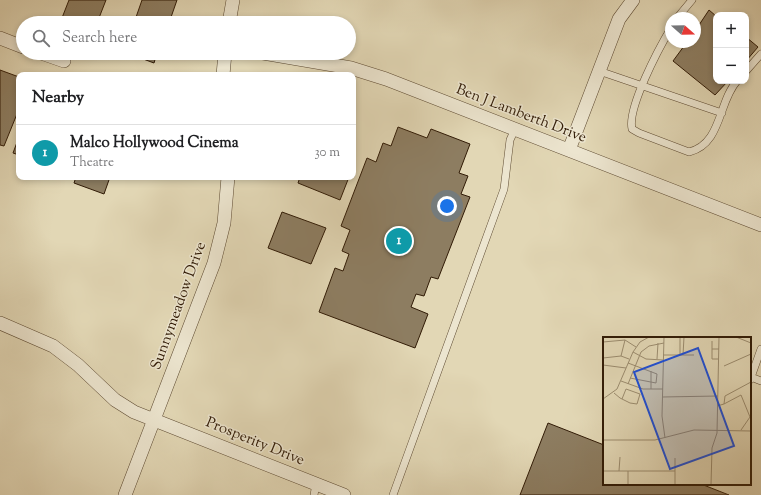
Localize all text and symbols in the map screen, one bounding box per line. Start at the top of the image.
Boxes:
north arrow [665,12,701,48]
map controls [713,12,749,84]
button: + [713,12,749,48]
search box [16,16,356,60]
icon: search [30,27,52,49]
text: Search here [62,28,137,49]
button: − [713,48,749,84]
street label: Ben J Lamberth Drive [453,79,589,149]
text: Nearby [32,86,84,110]
text: Malco Hollywood Cinema [70,133,239,154]
text: 1 [43,144,47,162]
text: 30 m [314,144,340,162]
text: Theatre [70,154,114,172]
your location [437,196,457,216]
pin: 1 [386,226,412,256]
street label: Sunnymeadow Drive [146,239,212,373]
inset map [603,337,751,485]
street label: Prosperity Drive [202,413,308,471]

